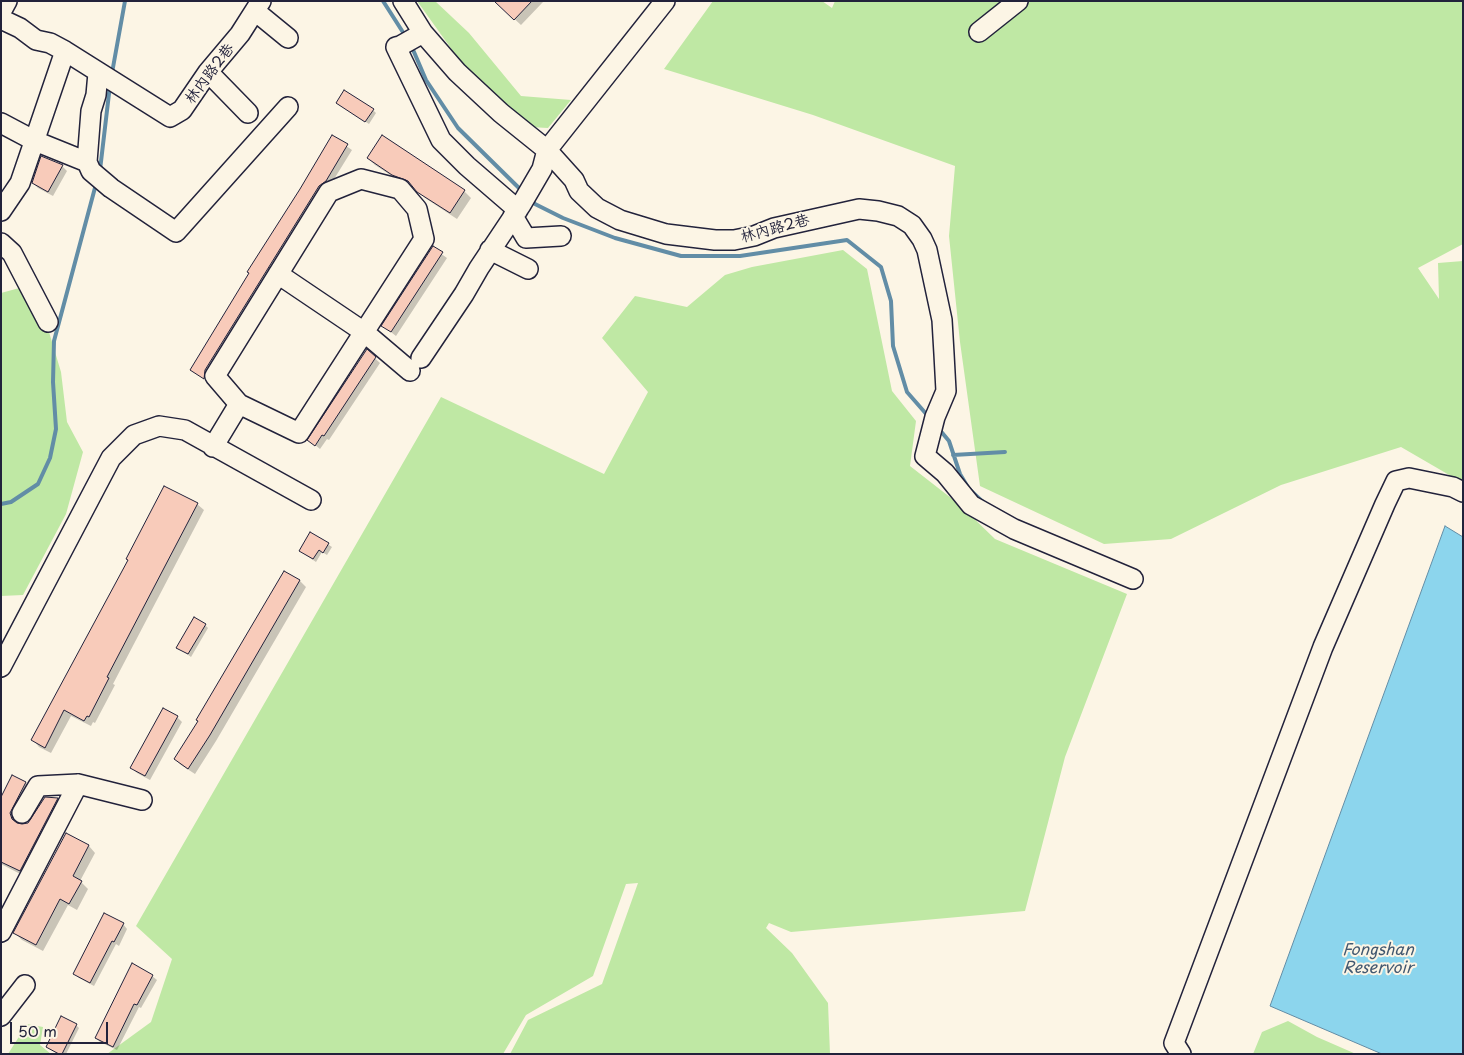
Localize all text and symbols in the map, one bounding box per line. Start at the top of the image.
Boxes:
street label: 林內路2巷 [182,40,238,108]
street label: 林內路2巷 [739,211,811,247]
water label: Fongshan Reservoir [1342,941,1414,979]
scale bar [12,1012,110,1044]
text: 50 m [18,1019,57,1042]

